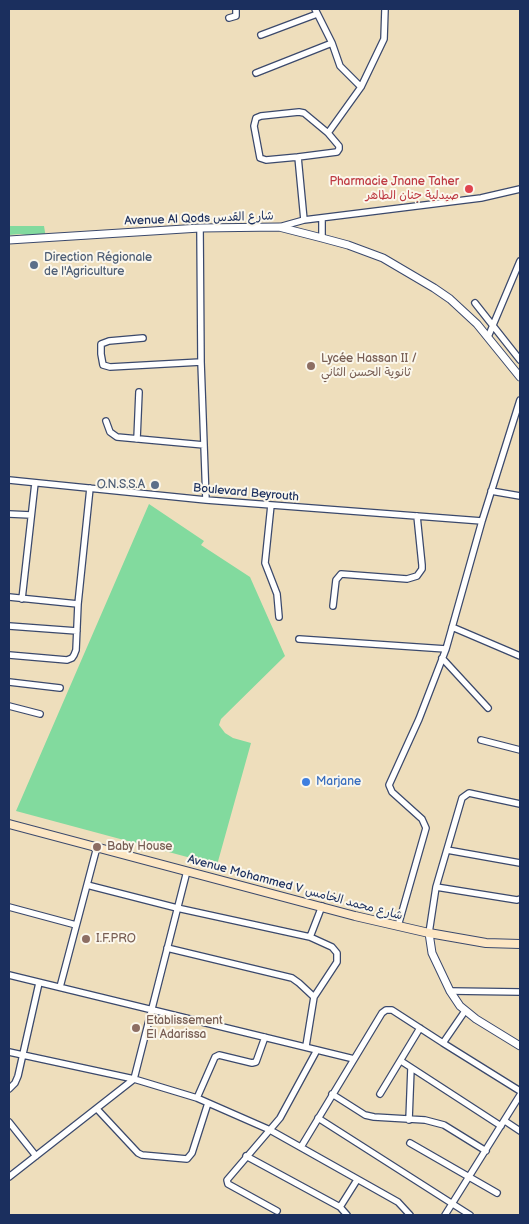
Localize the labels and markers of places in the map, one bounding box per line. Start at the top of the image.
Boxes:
place label: Pharmacie Jnane Taher صيدلية جنان الطاهر [329,175,459,203]
marker: Pharmacie Jnane Taher صيدلية جنان الطاهر [463,183,475,195]
place label: Direction Régionale de l'Agriculture [44,251,152,279]
marker: Direction Régionale de l'Agriculture [28,259,40,271]
place label: Lycée Hassan II / ثانوية الحسن الثاني [321,352,417,380]
marker: Lycée Hassan II / ثانوية الحسن الثاني [305,360,317,372]
place label: O.N.S.S.A [97,478,145,492]
marker: O.N.S.S.A [149,479,161,491]
place label: Marjane [316,775,361,789]
marker: Marjane [300,776,312,788]
place label: Baby House [107,840,172,854]
marker: Baby House [91,841,103,853]
place label: I.F.PRO [96,932,136,946]
marker: I.F.PRO [80,933,92,945]
place label: Etablissement El Adarissa [146,1014,223,1042]
marker: Etablissement El Adarissa [130,1022,142,1034]

